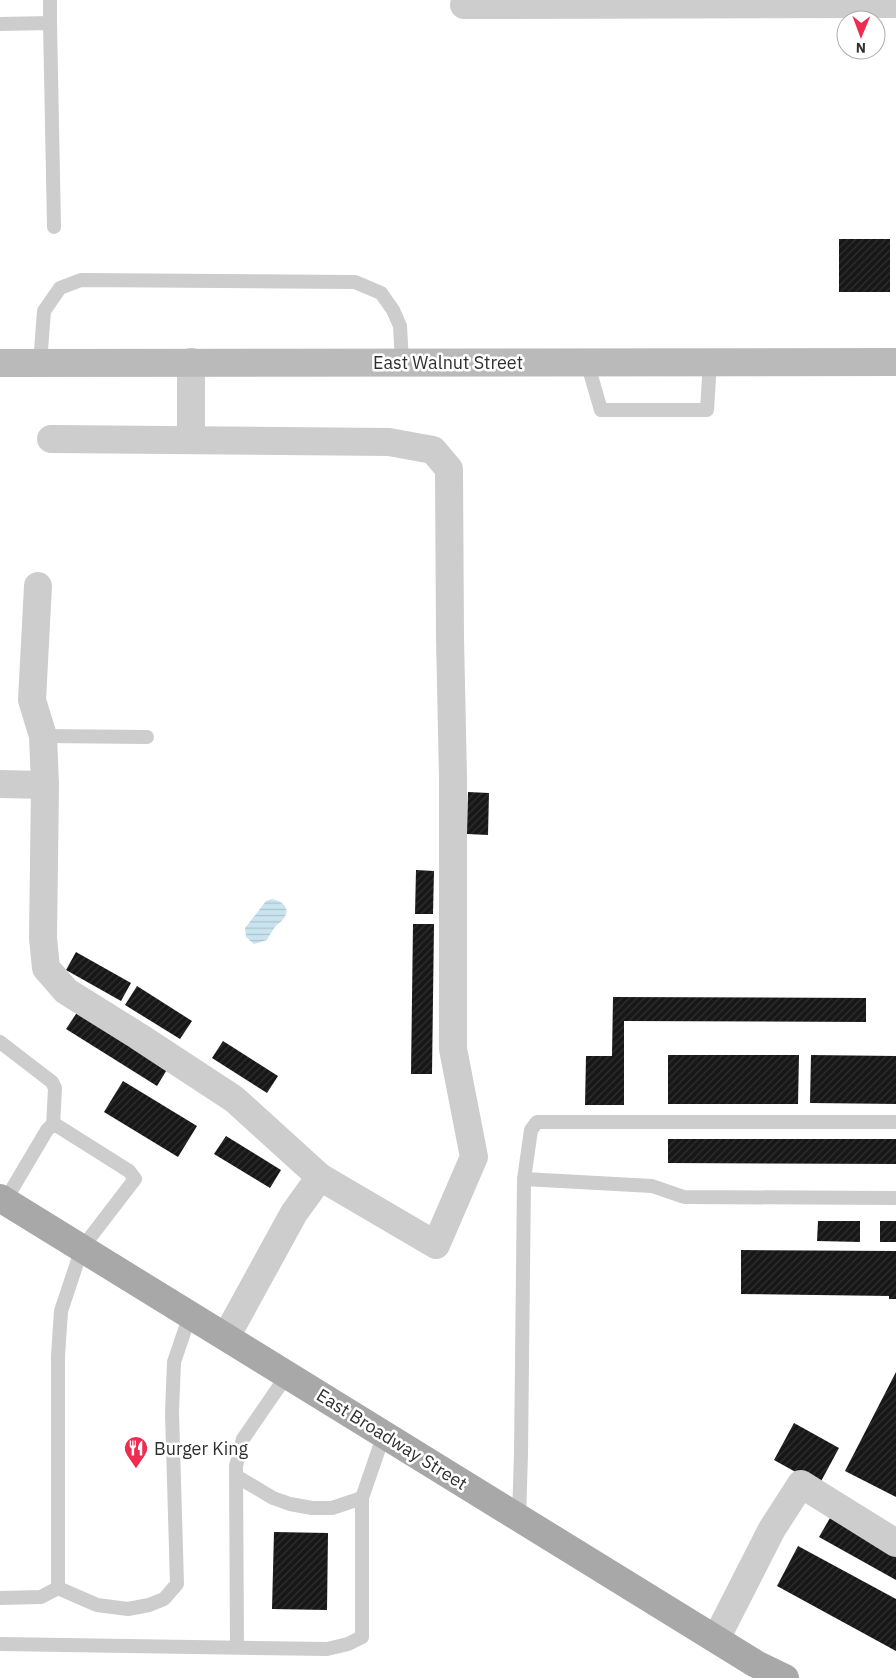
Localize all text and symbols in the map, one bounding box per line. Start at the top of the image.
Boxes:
north arrow [836,10,886,60]
text: N [856,39,866,57]
street label: East Walnut Street [373,351,523,374]
street label: East Broadway Street [312,1383,472,1495]
restaurant icon: Burger King [123,1435,149,1469]
place label: Burger King [154,1437,248,1460]

